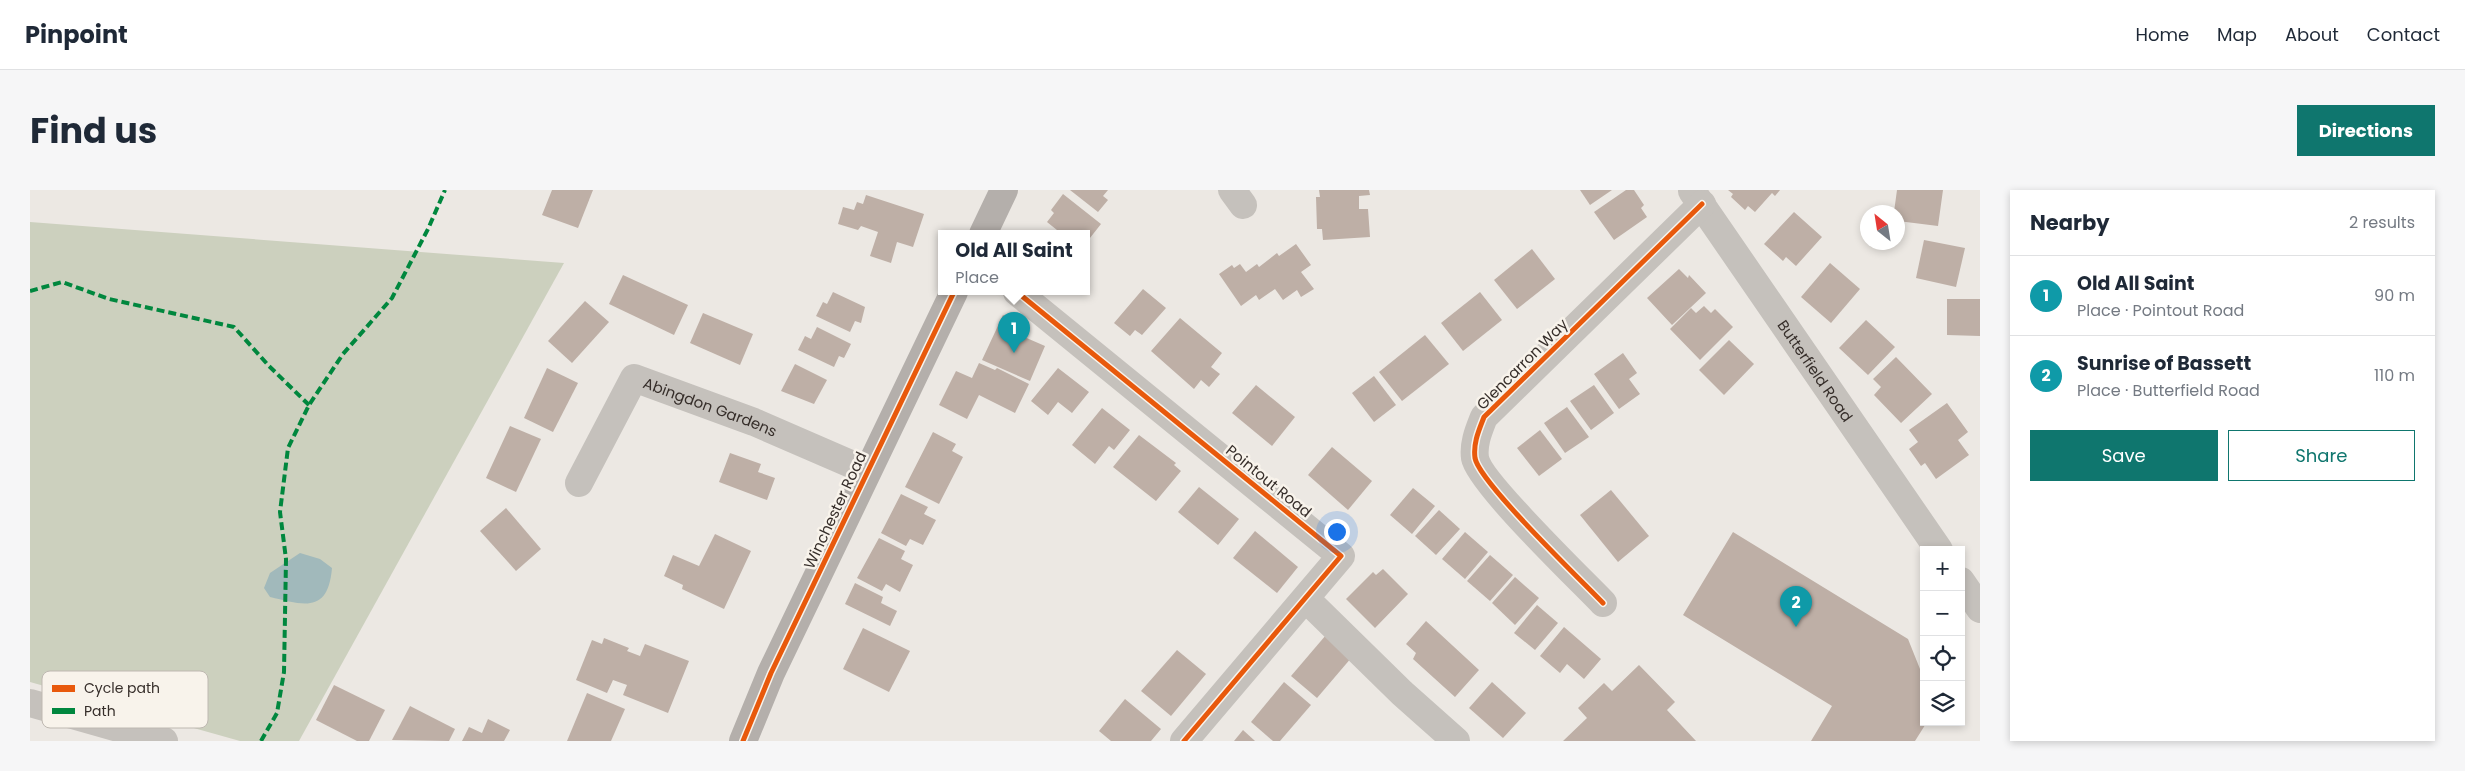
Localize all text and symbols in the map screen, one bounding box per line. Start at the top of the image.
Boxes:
text: Pinpoint [25,18,128,51]
text: Home [2135,22,2189,47]
text: Map [2217,22,2257,47]
text: About [2285,22,2339,47]
text: Contact [2367,22,2440,47]
button: Directions [2297,105,2435,156]
text: Find us [30,106,157,155]
north arrow [1860,205,1905,250]
text: Nearby [2030,208,2110,237]
text: 2 results [2349,211,2415,234]
popup [938,230,1090,295]
text: Old All Saint [955,237,1073,264]
text: Place [955,266,999,289]
text: Old All Saint [2077,270,2194,297]
text: 1 [2043,284,2049,307]
text: 90 m [2374,284,2415,307]
text: Place · Pointout Road [2077,299,2244,322]
pin: 1 [998,312,1030,353]
street label: Glencarron Way [1472,313,1573,414]
street label: Butterfield Road [1773,315,1858,426]
text: Sunrise of Bassett [2077,350,2251,377]
text: 2 [2041,364,2051,387]
text: 110 m [2374,364,2415,387]
street label: Abingdon Gardens [640,372,781,441]
text: Place · Butterfield Road [2077,379,2260,402]
button: Save [2030,430,2218,481]
button: Share [2228,430,2415,481]
street label: Pointout Road [1222,440,1316,522]
street label: Winchester Road [799,448,871,572]
your location [1324,519,1350,545]
map controls [1920,546,1965,726]
button: + [1920,546,1965,591]
pin: 2 [1780,586,1812,627]
button: − [1920,591,1965,636]
button: locate [1920,636,1965,681]
legend [42,671,208,728]
text: Cycle path [84,678,160,698]
button: layers [1920,681,1965,726]
text: Path [84,701,116,721]

